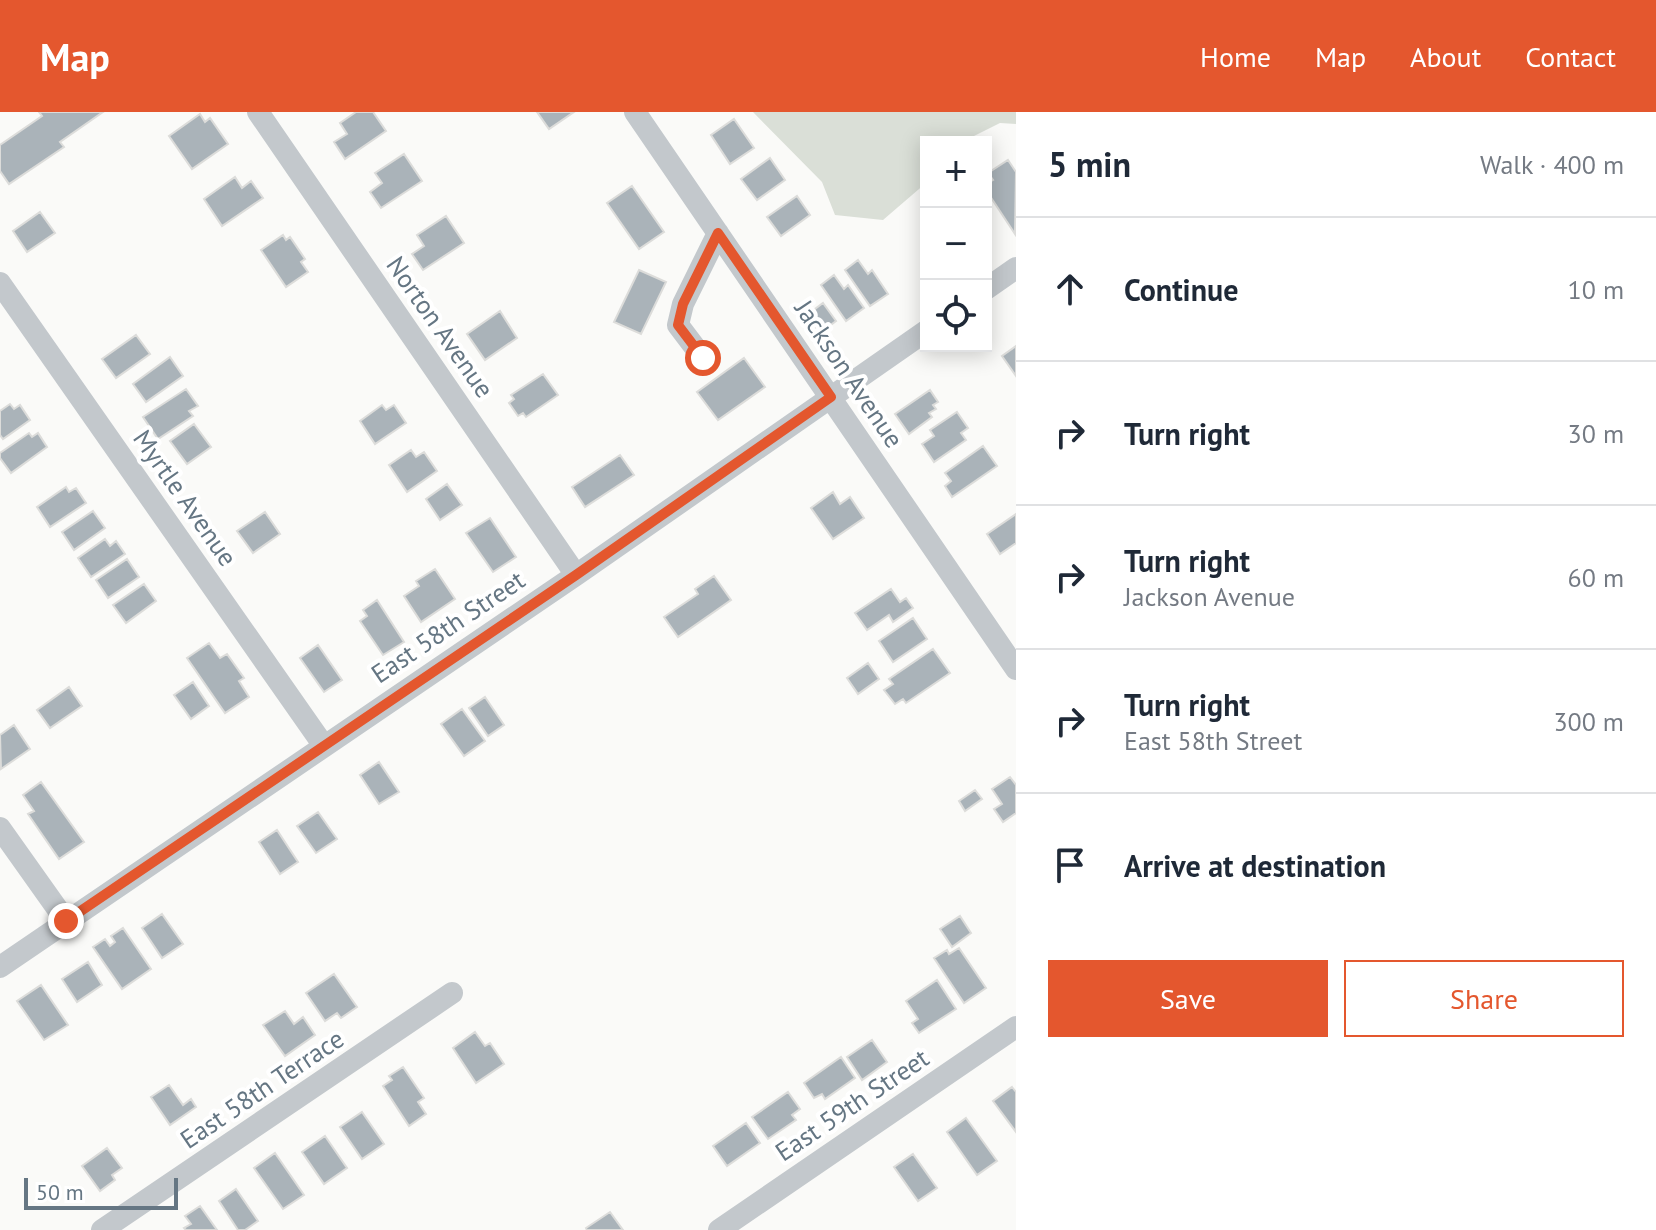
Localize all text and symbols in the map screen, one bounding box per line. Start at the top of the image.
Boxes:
text: Map [40,32,110,81]
text: Home [1200,38,1271,75]
text: Map [1315,38,1366,75]
text: About [1410,38,1481,75]
text: Contact [1525,38,1616,75]
map controls [920,136,992,352]
button: + [920,136,992,208]
text: 5 min [1048,142,1131,186]
text: Walk · 400 m [1480,148,1624,181]
button: − [920,208,992,280]
street label: Norton Avenue [380,250,501,404]
icon: ahead [1048,267,1092,311]
text: Continue [1124,270,1238,309]
text: 10 m [1568,273,1624,306]
button: locate [920,280,992,352]
street label: Jackson Avenue [787,293,911,454]
route start [685,340,721,376]
icon: right [1048,411,1092,455]
text: Turn right [1124,414,1250,453]
text: 30 m [1568,417,1624,450]
street label: Myrtle Avenue [126,423,245,572]
text: Turn right [1124,541,1250,580]
icon: right [1048,555,1092,599]
text: 60 m [1568,561,1624,594]
street label: East 58th Street [365,563,531,690]
text: Jackson Avenue [1124,580,1295,613]
text: Turn right [1124,685,1250,724]
icon: right [1048,699,1092,743]
text: 300 m [1553,705,1624,738]
text: East 58th Street [1124,724,1302,757]
icon: arrive [1048,843,1092,887]
text: Arrive at destination [1124,846,1386,885]
route end [48,903,84,939]
button: Save [1048,960,1328,1037]
button: Share [1344,960,1624,1037]
street label: East 58th Terrace [174,1022,350,1155]
street label: East 59th Street [769,1041,935,1168]
scale bar [24,1174,178,1210]
text: 50 m [36,1178,84,1206]

